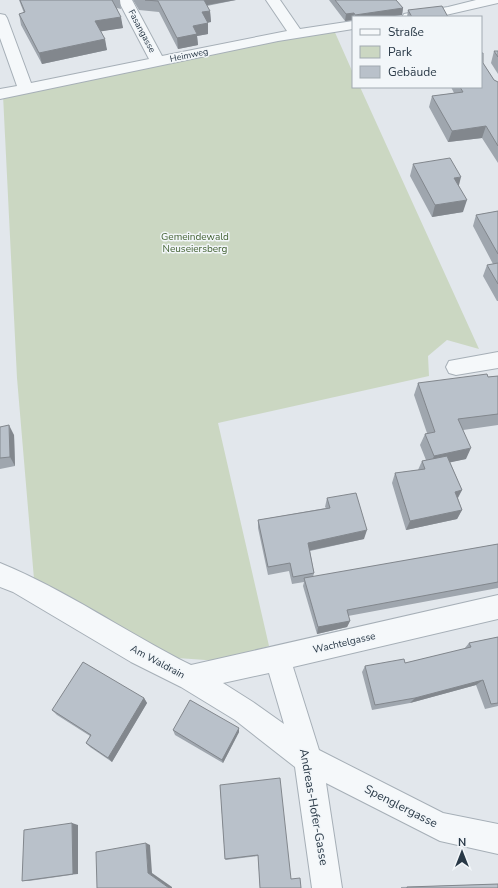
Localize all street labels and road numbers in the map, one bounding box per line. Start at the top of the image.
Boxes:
street label: Fasangasse [126,7,158,55]
street label: Heimweg [169,45,209,65]
street label: Wachtelgasse [312,629,377,657]
street label: Am Waldrain [128,642,187,682]
street label: Andreas-Hofer-Gasse [296,747,332,867]
street label: Spenglergasse [362,781,440,831]

